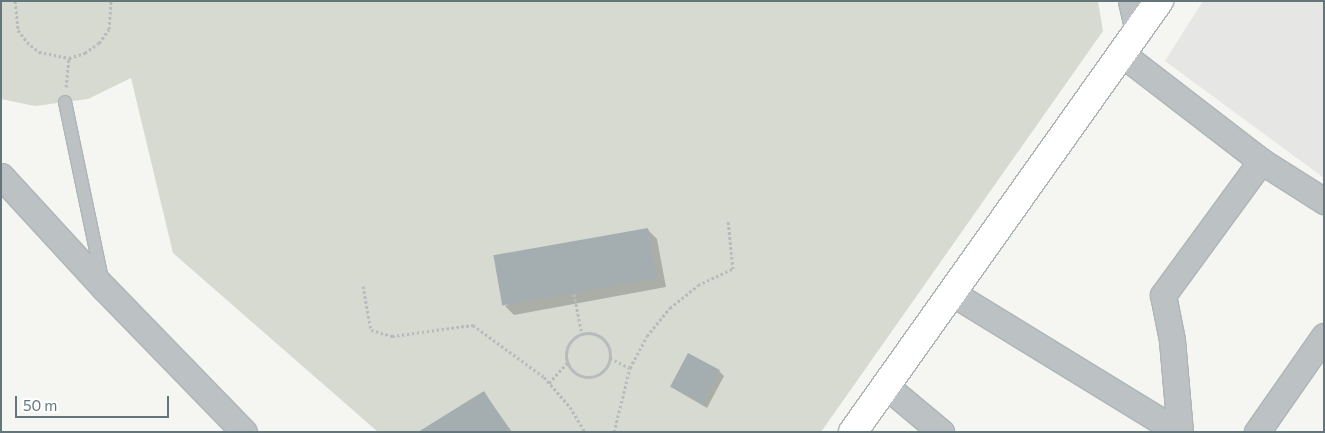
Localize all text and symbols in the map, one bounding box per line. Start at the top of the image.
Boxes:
scale bar [18,386,171,418]
text: 50 m [23,396,57,414]

